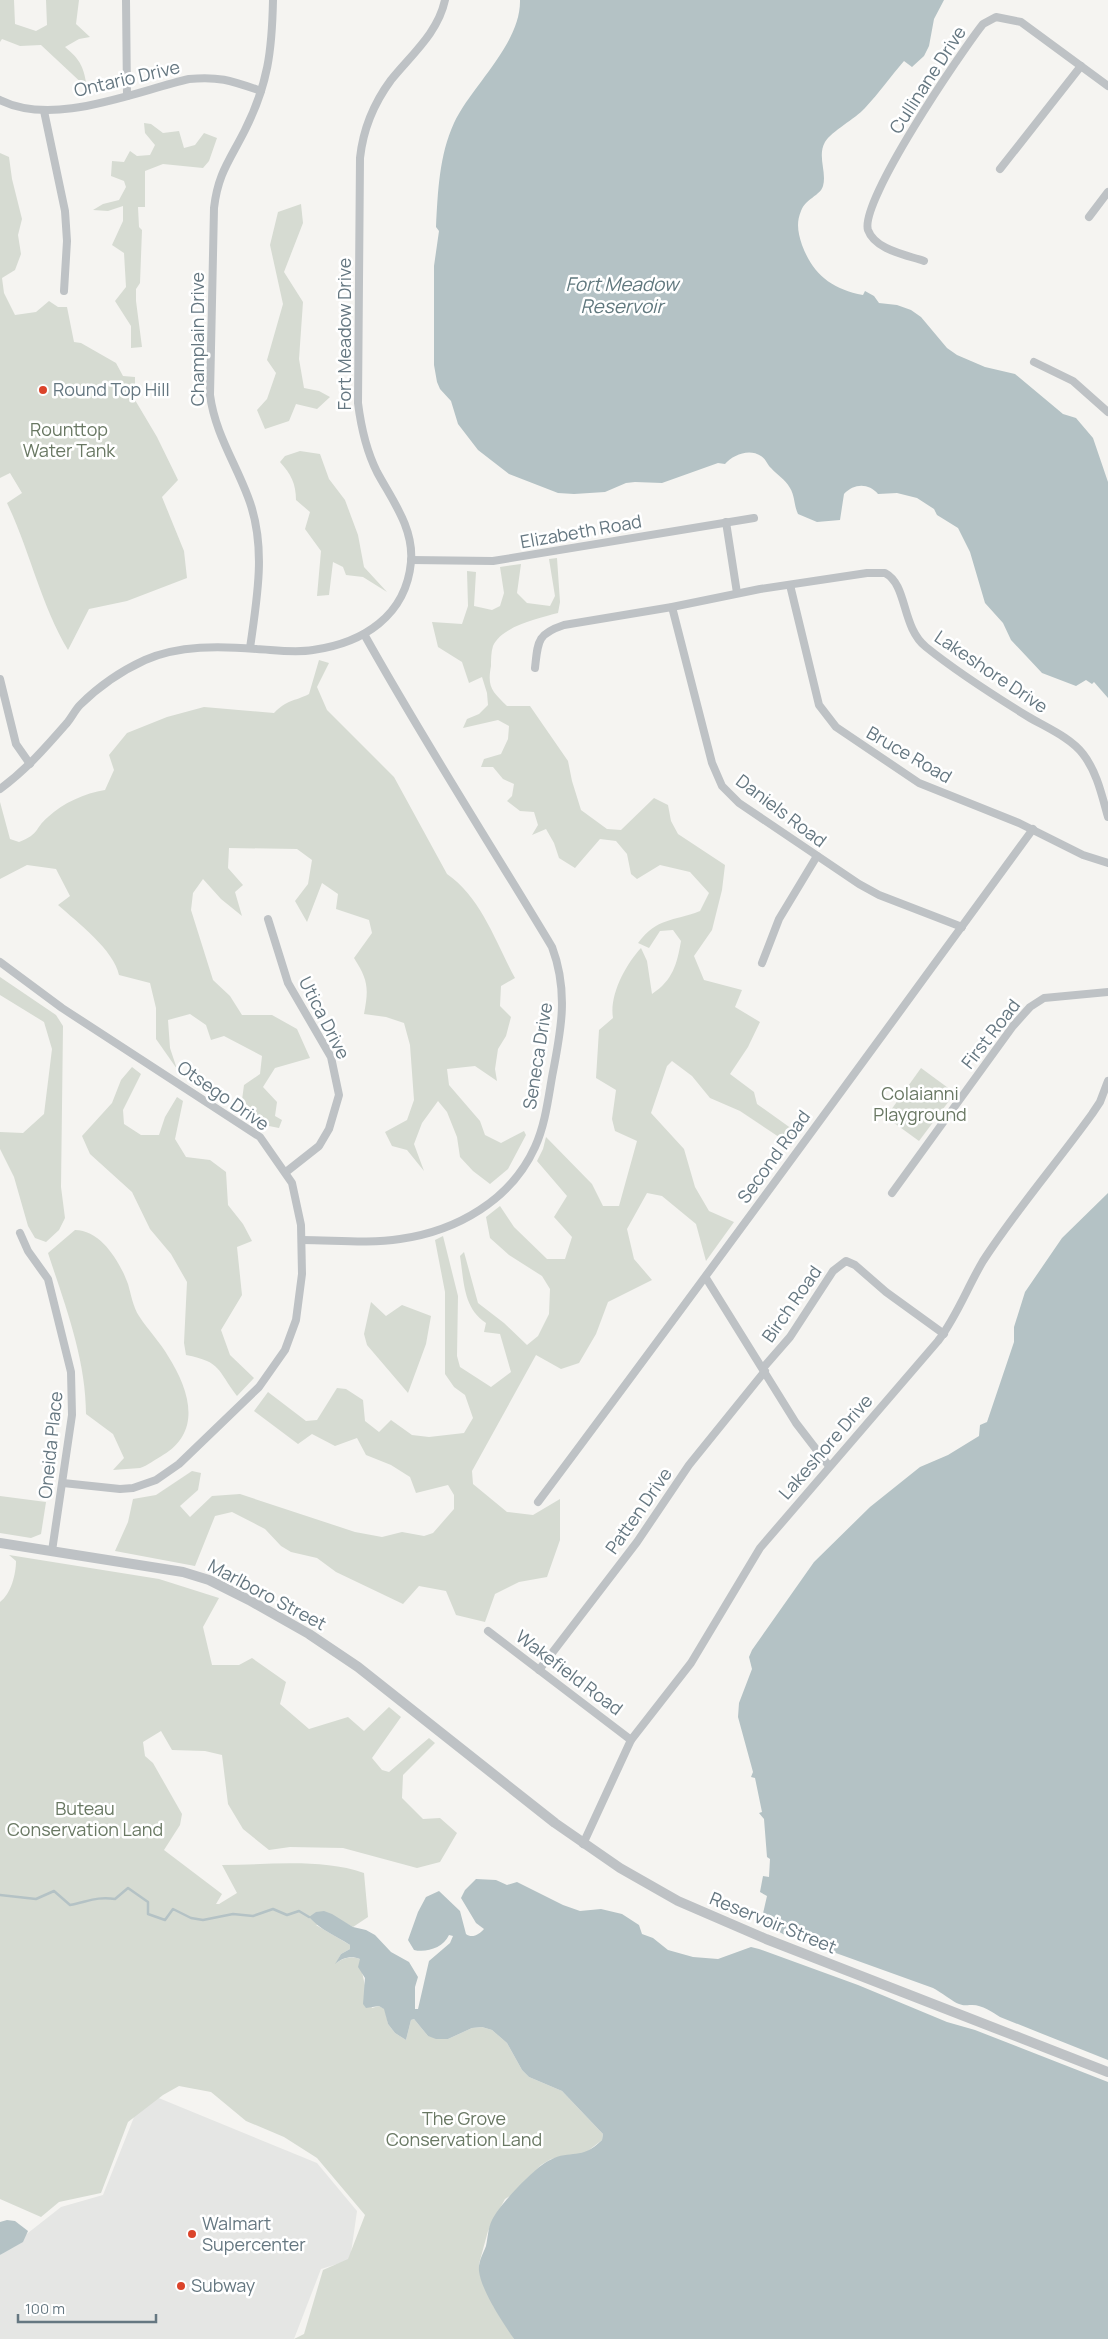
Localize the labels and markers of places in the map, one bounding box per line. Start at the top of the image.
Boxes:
place label: Round Top Hill [53,377,170,401]
marker: Round Top Hill [37,384,49,396]
place label: Walmart Supercenter [202,2211,306,2256]
marker: Walmart Supercenter [186,2228,198,2240]
place label: Subway [191,2273,256,2297]
marker: Subway [175,2280,187,2292]

